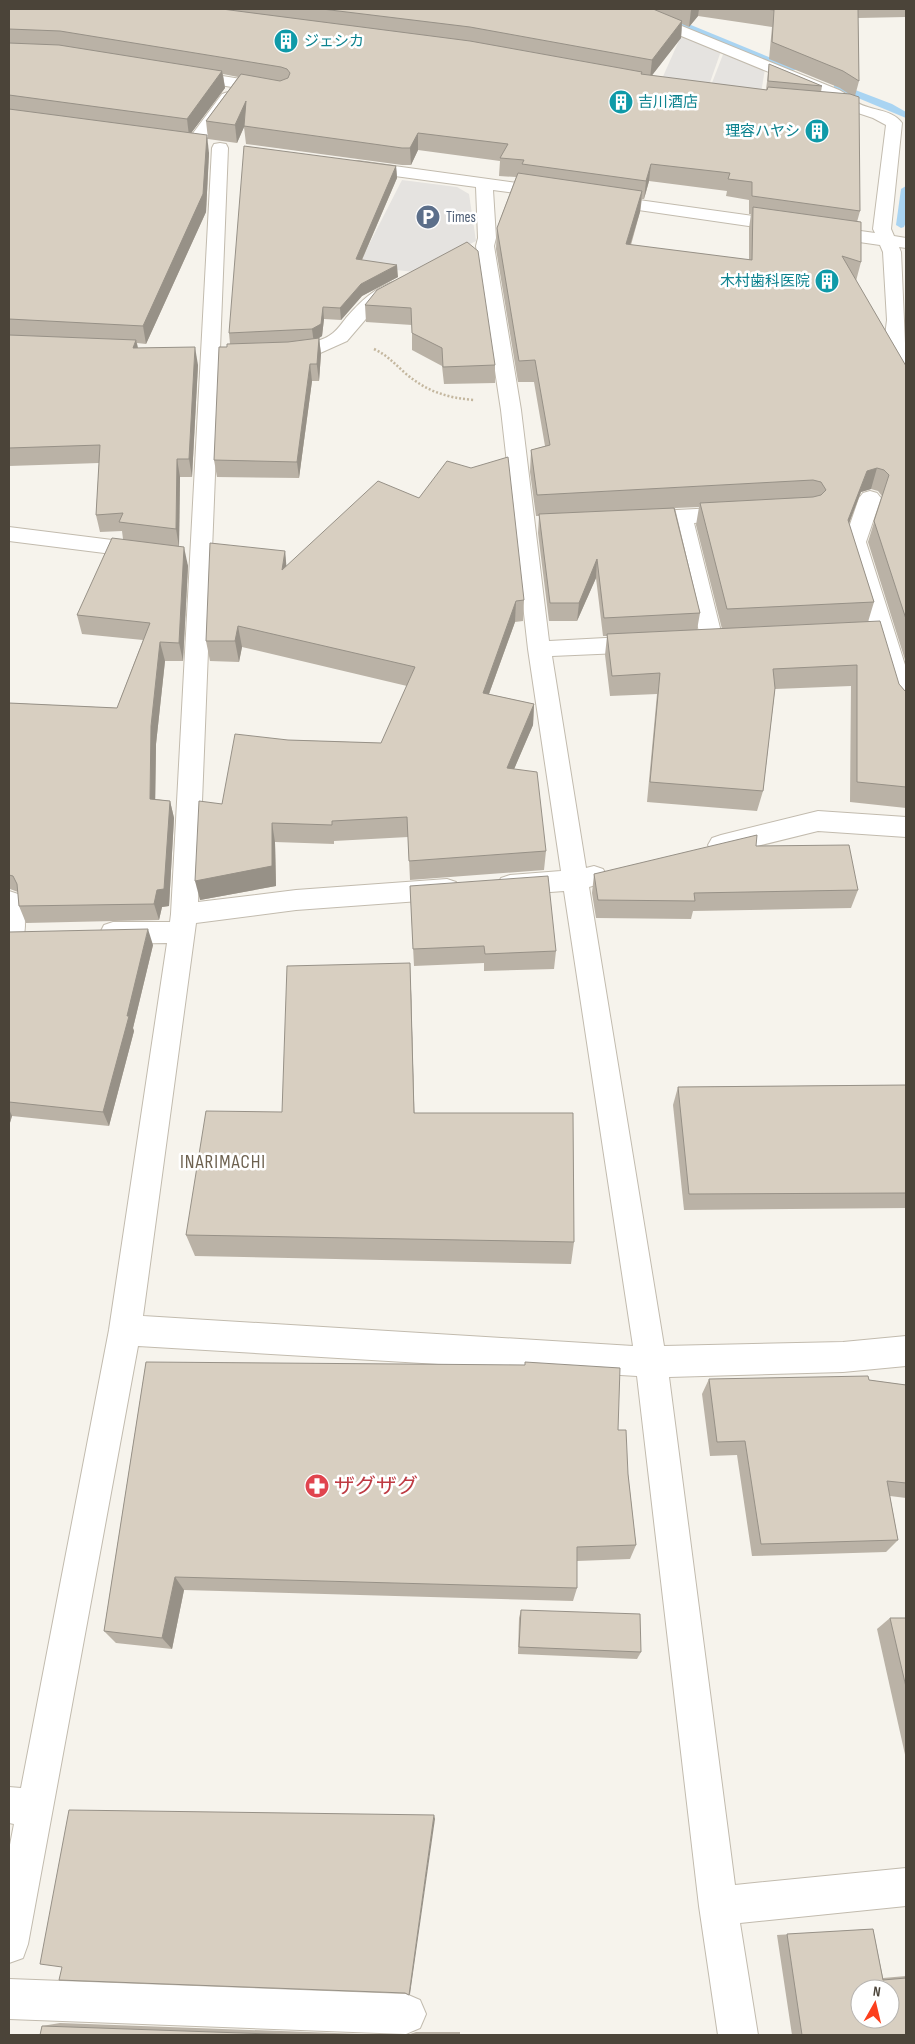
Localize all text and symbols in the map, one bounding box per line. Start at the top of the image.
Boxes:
building icon: ジェシカ [273,28,299,54]
place label: ジェシカ [304,32,364,51]
building icon: 吉川酒店 [608,89,634,115]
place label: 吉川酒店 [638,93,698,112]
building icon: 理容ハヤシ [804,118,830,144]
place label: 理容ハヤシ [725,122,800,141]
parking icon: Times [415,204,441,230]
place label: Times [446,208,476,227]
building icon: 木村歯科医院 [814,268,840,294]
place label: 木村歯科医院 [720,272,810,291]
district label: INARIMACHI [180,1151,266,1174]
pharmacy icon: ザグザグ [304,1473,330,1499]
place label: ザグザグ [334,1474,418,1499]
north arrow [850,1979,900,2029]
text: N [872,1983,882,2001]

